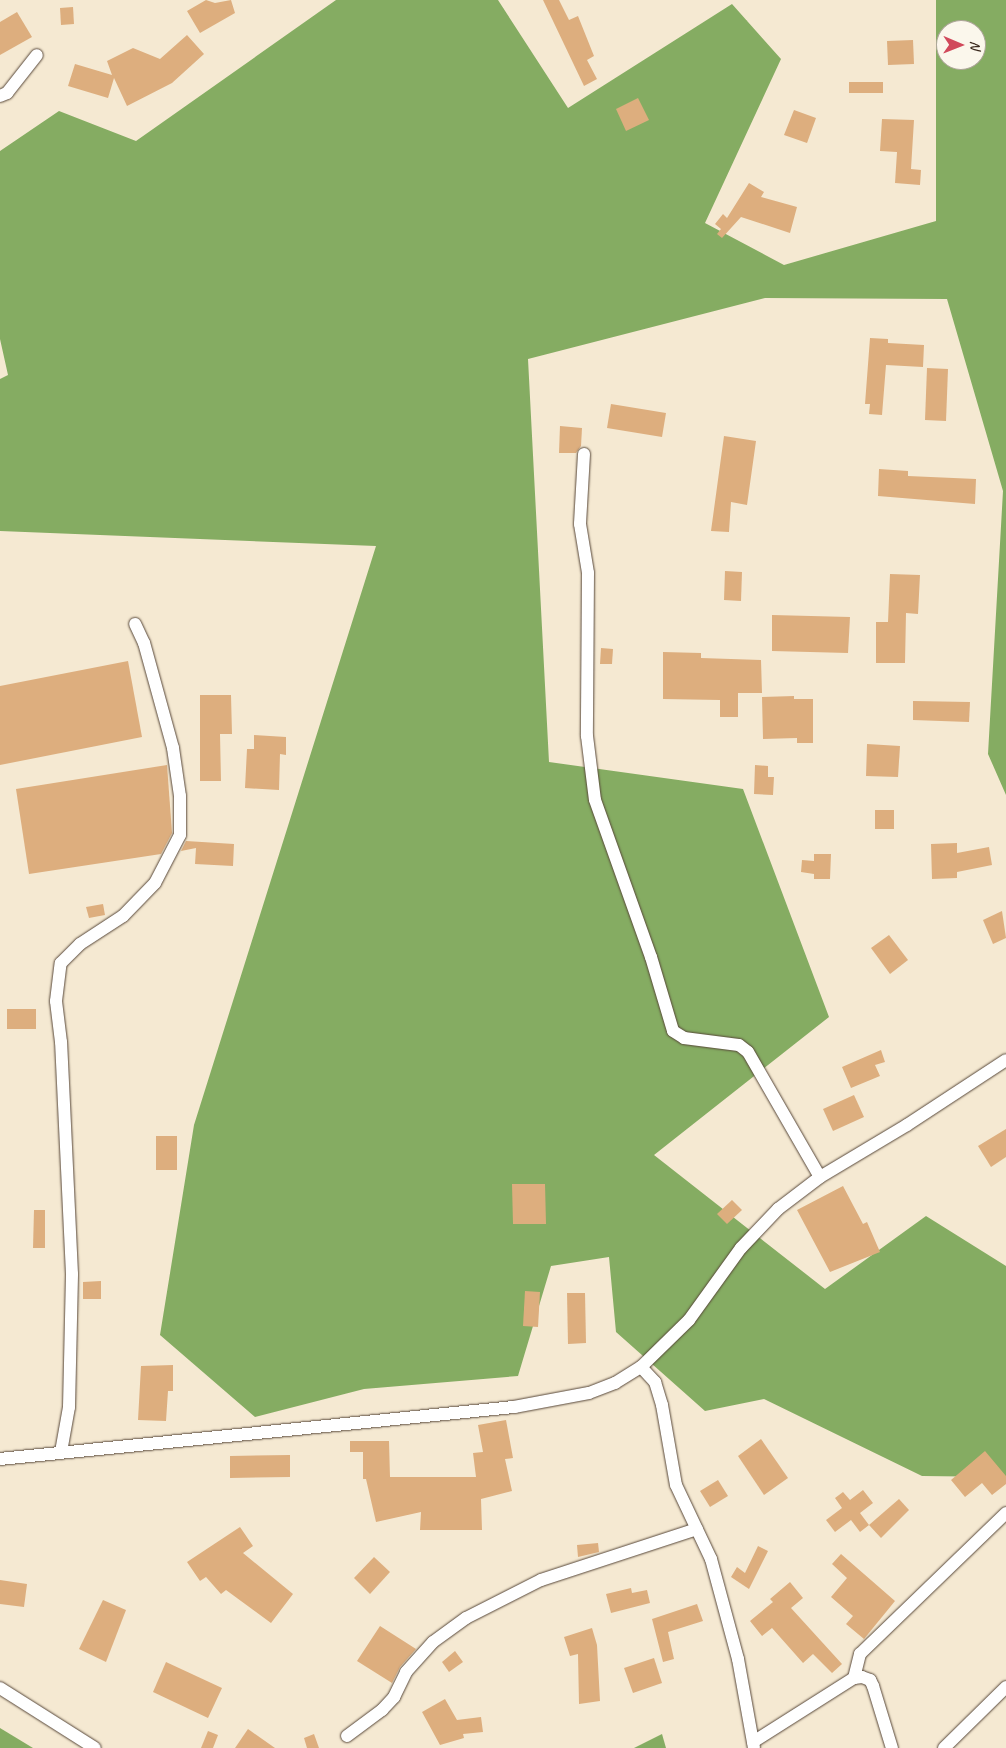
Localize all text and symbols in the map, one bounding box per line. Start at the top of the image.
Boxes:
north arrow [936,20,986,70]
text: N [967,41,984,50]

